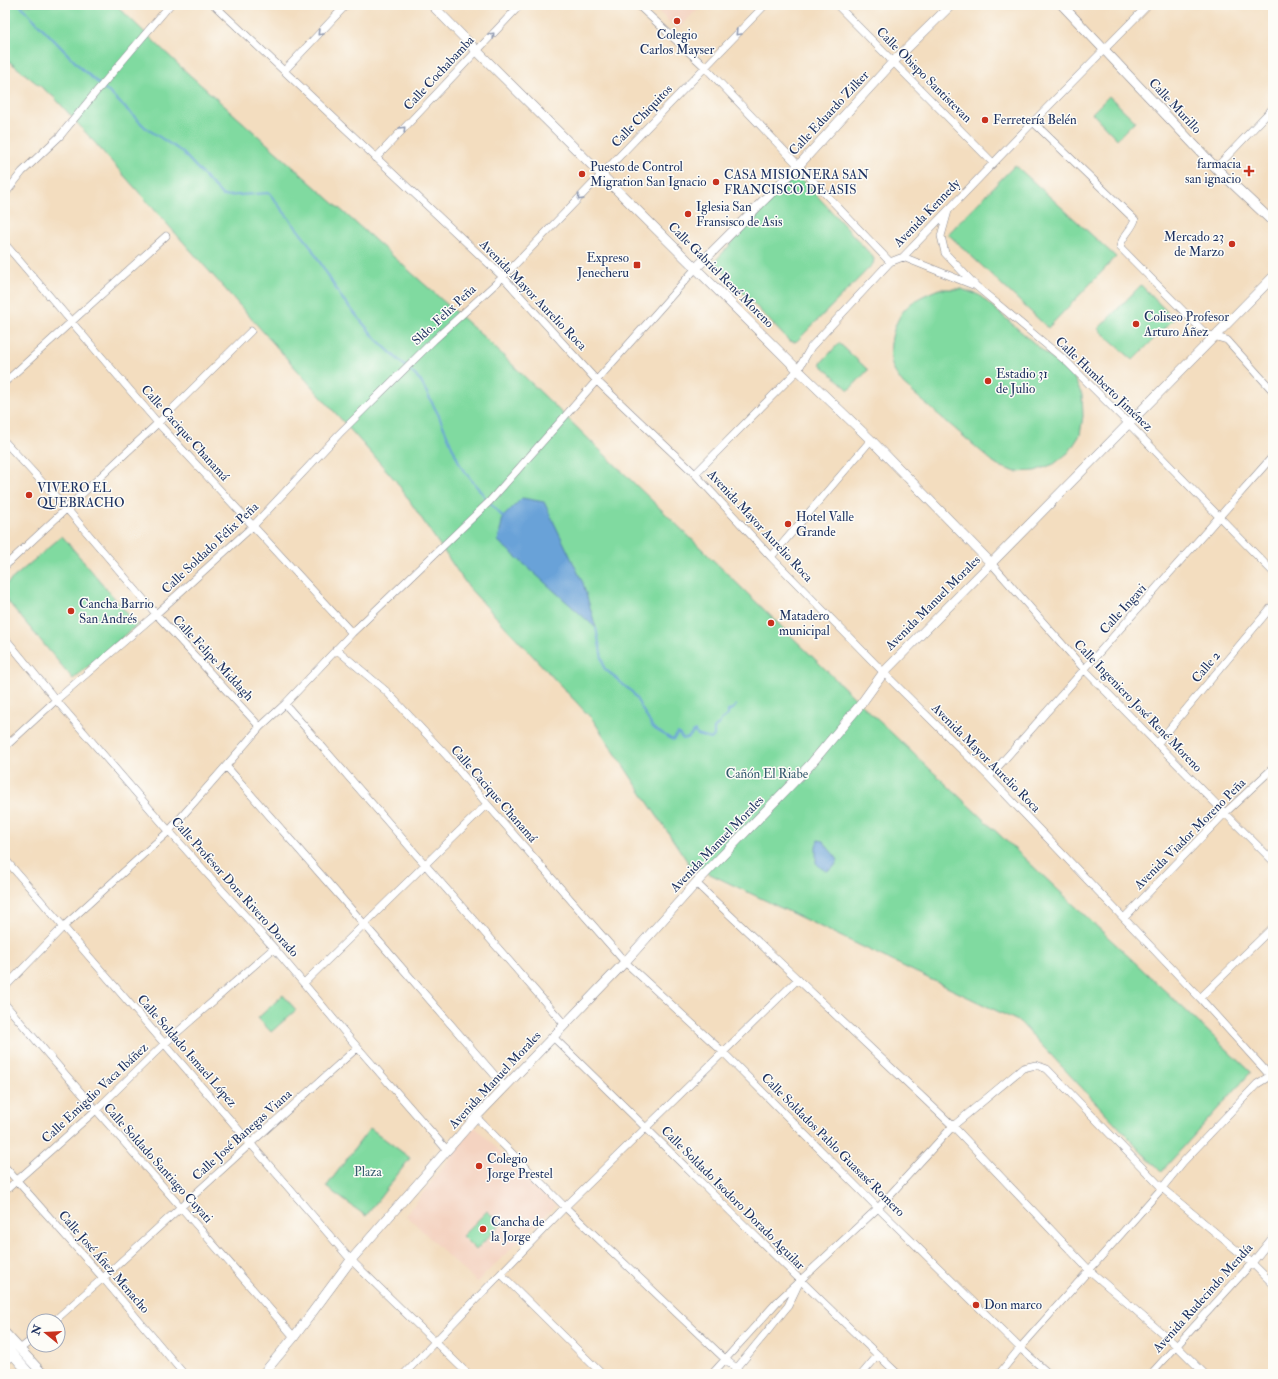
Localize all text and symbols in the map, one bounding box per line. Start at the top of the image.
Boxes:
marker: Colegio Carlos Mayser [672,16,682,26]
street label: Calle Obispo Santistevan [872,24,975,127]
place label: Colegio Carlos Mayser [640,27,714,59]
one-way arrow [317,28,324,36]
one-way arrow [735,28,742,36]
street label: Calle Cochabamba [400,32,478,114]
one-way arrow [487,32,494,39]
street label: Calle Eduardo Zilker [785,67,873,159]
street label: Calle Murillo [1145,75,1205,137]
street label: Calle Chiquitos [608,81,676,151]
place label: Ferretería Belén [993,112,1077,128]
marker: Ferretería Belén [980,115,990,125]
one-way arrow [398,126,406,134]
place label: farmacia san ignacio [1185,156,1242,187]
place label: Puesto de Control Migration San Ignacio [590,159,707,190]
marker: farmacia san ignacio [1244,166,1254,176]
place label: CASA MISIONERA SAN FRANCISCO DE ASIS [724,167,869,198]
marker: Puesto de Control Migration San Ignacio [577,169,587,179]
street label: Avenida Kennedy [890,175,964,252]
marker: CASA MISIONERA SAN FRANCISCO DE ASIS [711,177,721,187]
one-way arrow [577,193,585,201]
place label: Iglesia San Fransisco de Asis [696,199,783,230]
marker: Iglesia San Fransisco de Asis [683,209,693,219]
street label: Calle Gabriel René Moreno [665,219,777,331]
place label: Mercado 23 de Marzo [1164,229,1224,260]
street label: Avenida Mayor Aurelio Roca [475,236,590,355]
marker: Mercado 23 de Marzo [1227,239,1237,249]
place label: Expreso Jenecheru [576,250,629,281]
marker: Expreso Jenecheru [632,260,642,270]
street label: Sldo. Felix Peña [409,281,480,349]
place label: Coliseo Profesor Arturo Áñez [1143,309,1229,340]
marker: Coliseo Profesor Arturo Áñez [1131,319,1141,329]
street label: Calle Humberto Jiménez [1052,333,1157,435]
place label: Estadio 31 de Julio [996,366,1048,397]
marker: Estadio 31 de Julio [983,376,993,386]
street label: Calle Cacique Chanamá [138,382,233,485]
street label: Avenida Mayor Aurelio Roca [702,466,817,587]
place label: VIVERO EL QUEBRACHO [37,480,125,511]
marker: VIVERO EL QUEBRACHO [24,490,34,500]
street label: Calle Soldado Félix Peña [158,498,262,597]
place label: Hotel Valle Grande [796,509,855,540]
marker: Hotel Valle Grande [783,519,793,529]
street label: Avenida Manuel Morales [881,552,984,655]
street label: Calle Ingavi [1096,580,1150,637]
place label: Cancha Barrio San Andrés [79,596,154,627]
marker: Cancha Barrio San Andrés [66,606,76,616]
place label: Matadero municipal [779,608,830,640]
street label: Calle Felipe Middagh [168,612,257,705]
marker: Matadero municipal [766,618,776,628]
street label: Calle Ingeniero José René Moreno [1070,636,1206,776]
street label: Calle 2 [1188,648,1224,686]
street label: Avenida Mayor Aurelio Roca [927,699,1044,817]
street label: Calle Cacique Chanamá [447,742,541,846]
park label: Cañón El Riabe [726,766,809,782]
street label: Avenida Viador Moreno Peña [1130,775,1249,894]
street label: Avenida Manuel Morales [666,792,768,896]
street label: Calle Profesor Dora Rivero Dorado [168,814,302,960]
street label: Calle Soldado Ismael López [133,991,241,1112]
street label: Avenida Manuel Morales [445,1027,545,1133]
street label: Calle Emigdio Vaca Ibáñez [38,1039,152,1147]
street label: Calle Soldados Pablo Guasasé Romero [758,1070,908,1220]
street label: Calle José Banegas Viana [189,1086,296,1184]
street label: Calle Soldado Santiago Cuyati [99,1100,216,1227]
street label: Calle Soldado Isodoro Dorado Aguilar [658,1123,808,1273]
place label: Colegio Jorge Prestel [486,1151,553,1182]
marker: Colegio Jorge Prestel [474,1161,484,1171]
park label: Plaza [354,1164,383,1180]
street label: Calle José Áñez Menacho [55,1207,154,1317]
place label: Cancha de la Jorge [491,1214,545,1245]
marker: Cancha de la Jorge [478,1224,488,1234]
street label: Avenida Rudecindo Mendía [1149,1240,1257,1357]
place label: Don marco [984,1297,1042,1313]
marker: Don marco [971,1300,981,1310]
north arrow [26,1313,66,1353]
text: N [29,1322,45,1338]

